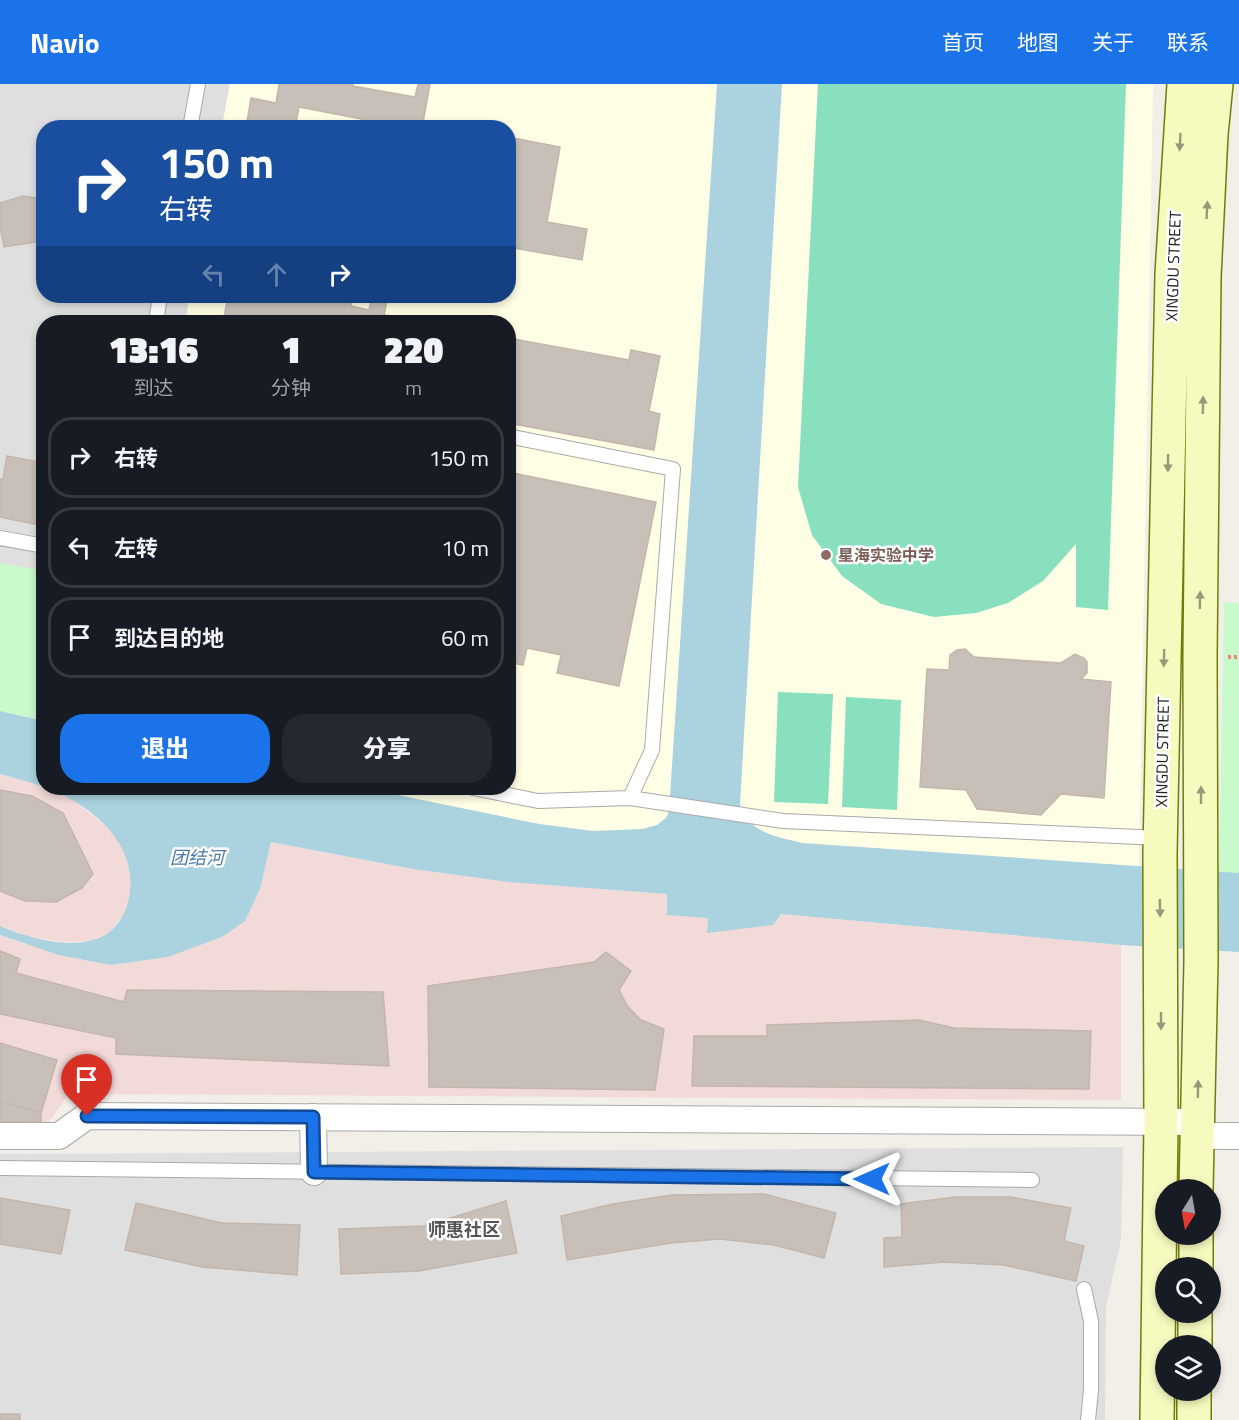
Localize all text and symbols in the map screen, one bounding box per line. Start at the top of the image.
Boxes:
text: Navio [30,21,100,64]
text: 首页 [942,26,984,58]
text: 地图 [1017,26,1059,58]
text: 关于 [1092,26,1134,58]
text: 联系 [1167,26,1209,58]
text: 150 m [159,130,274,194]
one-way arrow [1175,133,1184,152]
icon: right [60,144,138,222]
text: 右转 [159,188,213,229]
one-way arrow [1203,201,1212,220]
street label: XINGDU STREET [1159,210,1187,322]
icon: left [197,258,230,291]
icon: ahead [260,258,293,291]
icon: right [323,258,356,291]
text: 13:16 [109,322,198,377]
text: 1 [281,322,301,377]
text: 220 [384,322,443,377]
text: 到达 [134,372,174,403]
text: 分钟 [271,372,311,403]
text: m [405,372,422,403]
one-way arrow [1198,395,1208,414]
icon: right [63,441,96,474]
text: 右转 [114,441,158,475]
text: 150 m [429,441,489,475]
one-way arrow [1163,454,1173,473]
icon: left [63,531,96,564]
text: 左转 [114,531,158,565]
text: 10 m [441,531,489,565]
place label: 星海实验中学 [838,543,934,567]
marker: 星海实验中学 [819,548,833,562]
one-way arrow [1196,590,1205,609]
icon: arrive [63,621,96,654]
text: 到达目的地 [114,621,224,655]
text: 60 m [441,621,489,655]
one-way arrow [1159,648,1169,667]
street label: XINGDU STREET [1149,696,1175,808]
button: 退出 [60,714,270,783]
button: 分享 [282,714,492,783]
one-way arrow [1196,785,1206,804]
water label: 团结河 [170,844,227,871]
one-way arrow [1156,898,1165,917]
one-way arrow [1156,1011,1166,1030]
pin [61,1054,112,1116]
icon: arrive [70,1063,103,1096]
one-way arrow [1193,1080,1203,1099]
position arrow [840,1147,904,1211]
north arrow [1155,1179,1221,1245]
map controls [1155,1179,1221,1401]
district label: 师惠社区 [428,1216,500,1243]
button: search [1155,1257,1221,1323]
button: layers [1155,1335,1221,1401]

